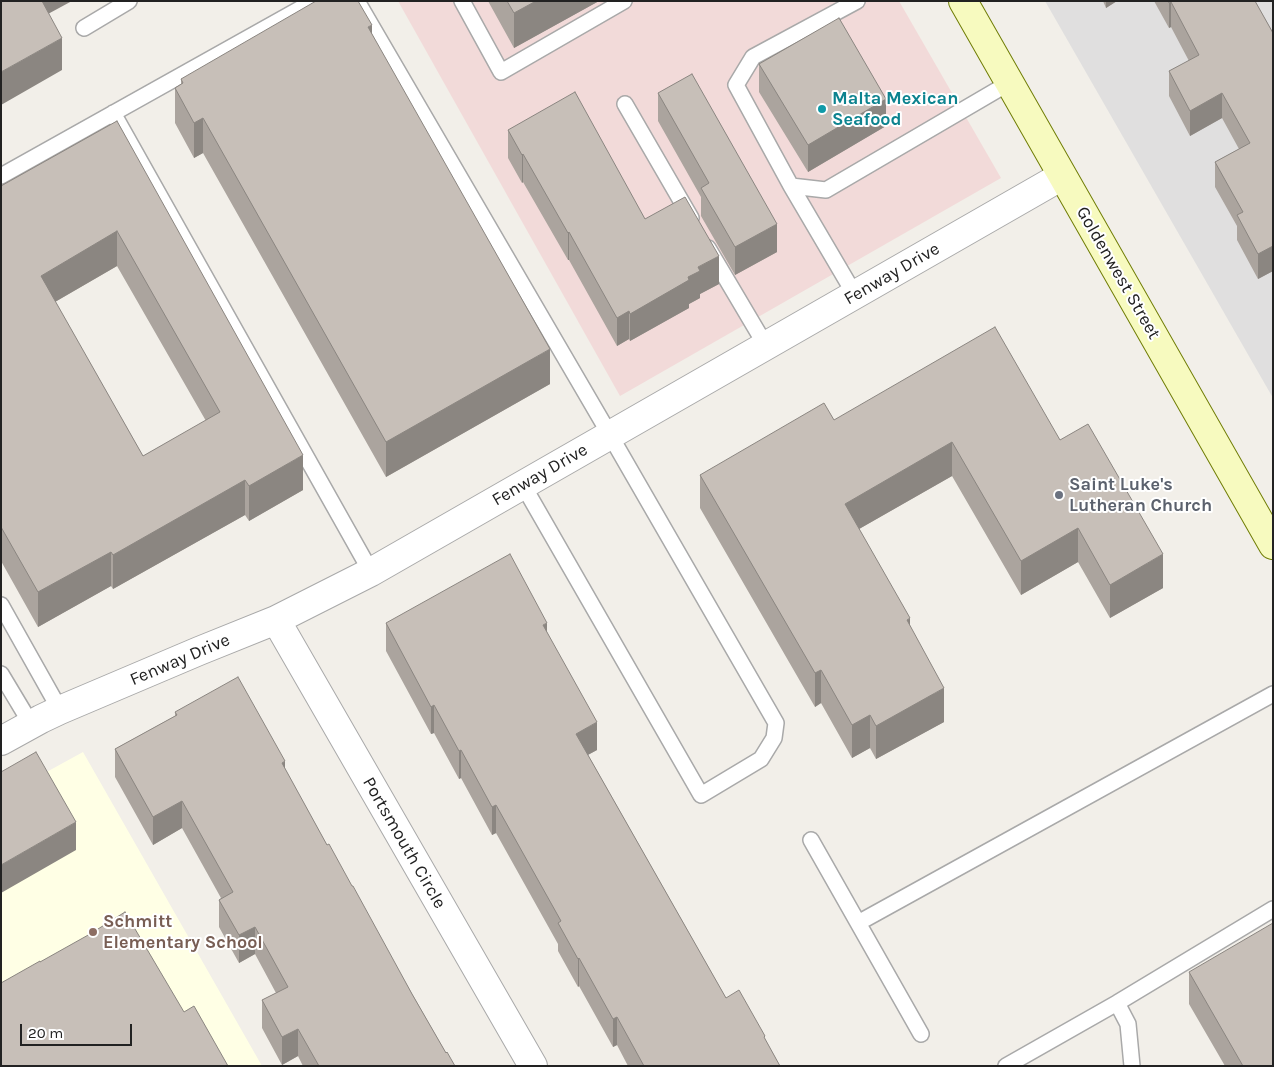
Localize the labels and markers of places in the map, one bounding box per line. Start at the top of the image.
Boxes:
place label: Malta Mexican Seafood [832,88,958,130]
marker: Malta Mexican Seafood [816,103,828,115]
place label: Saint Luke's Lutheran Church [1069,474,1212,516]
marker: Saint Luke's Lutheran Church [1053,489,1065,501]
place label: Schmitt Elementary School [103,911,263,954]
marker: Schmitt Elementary School [87,926,99,938]

